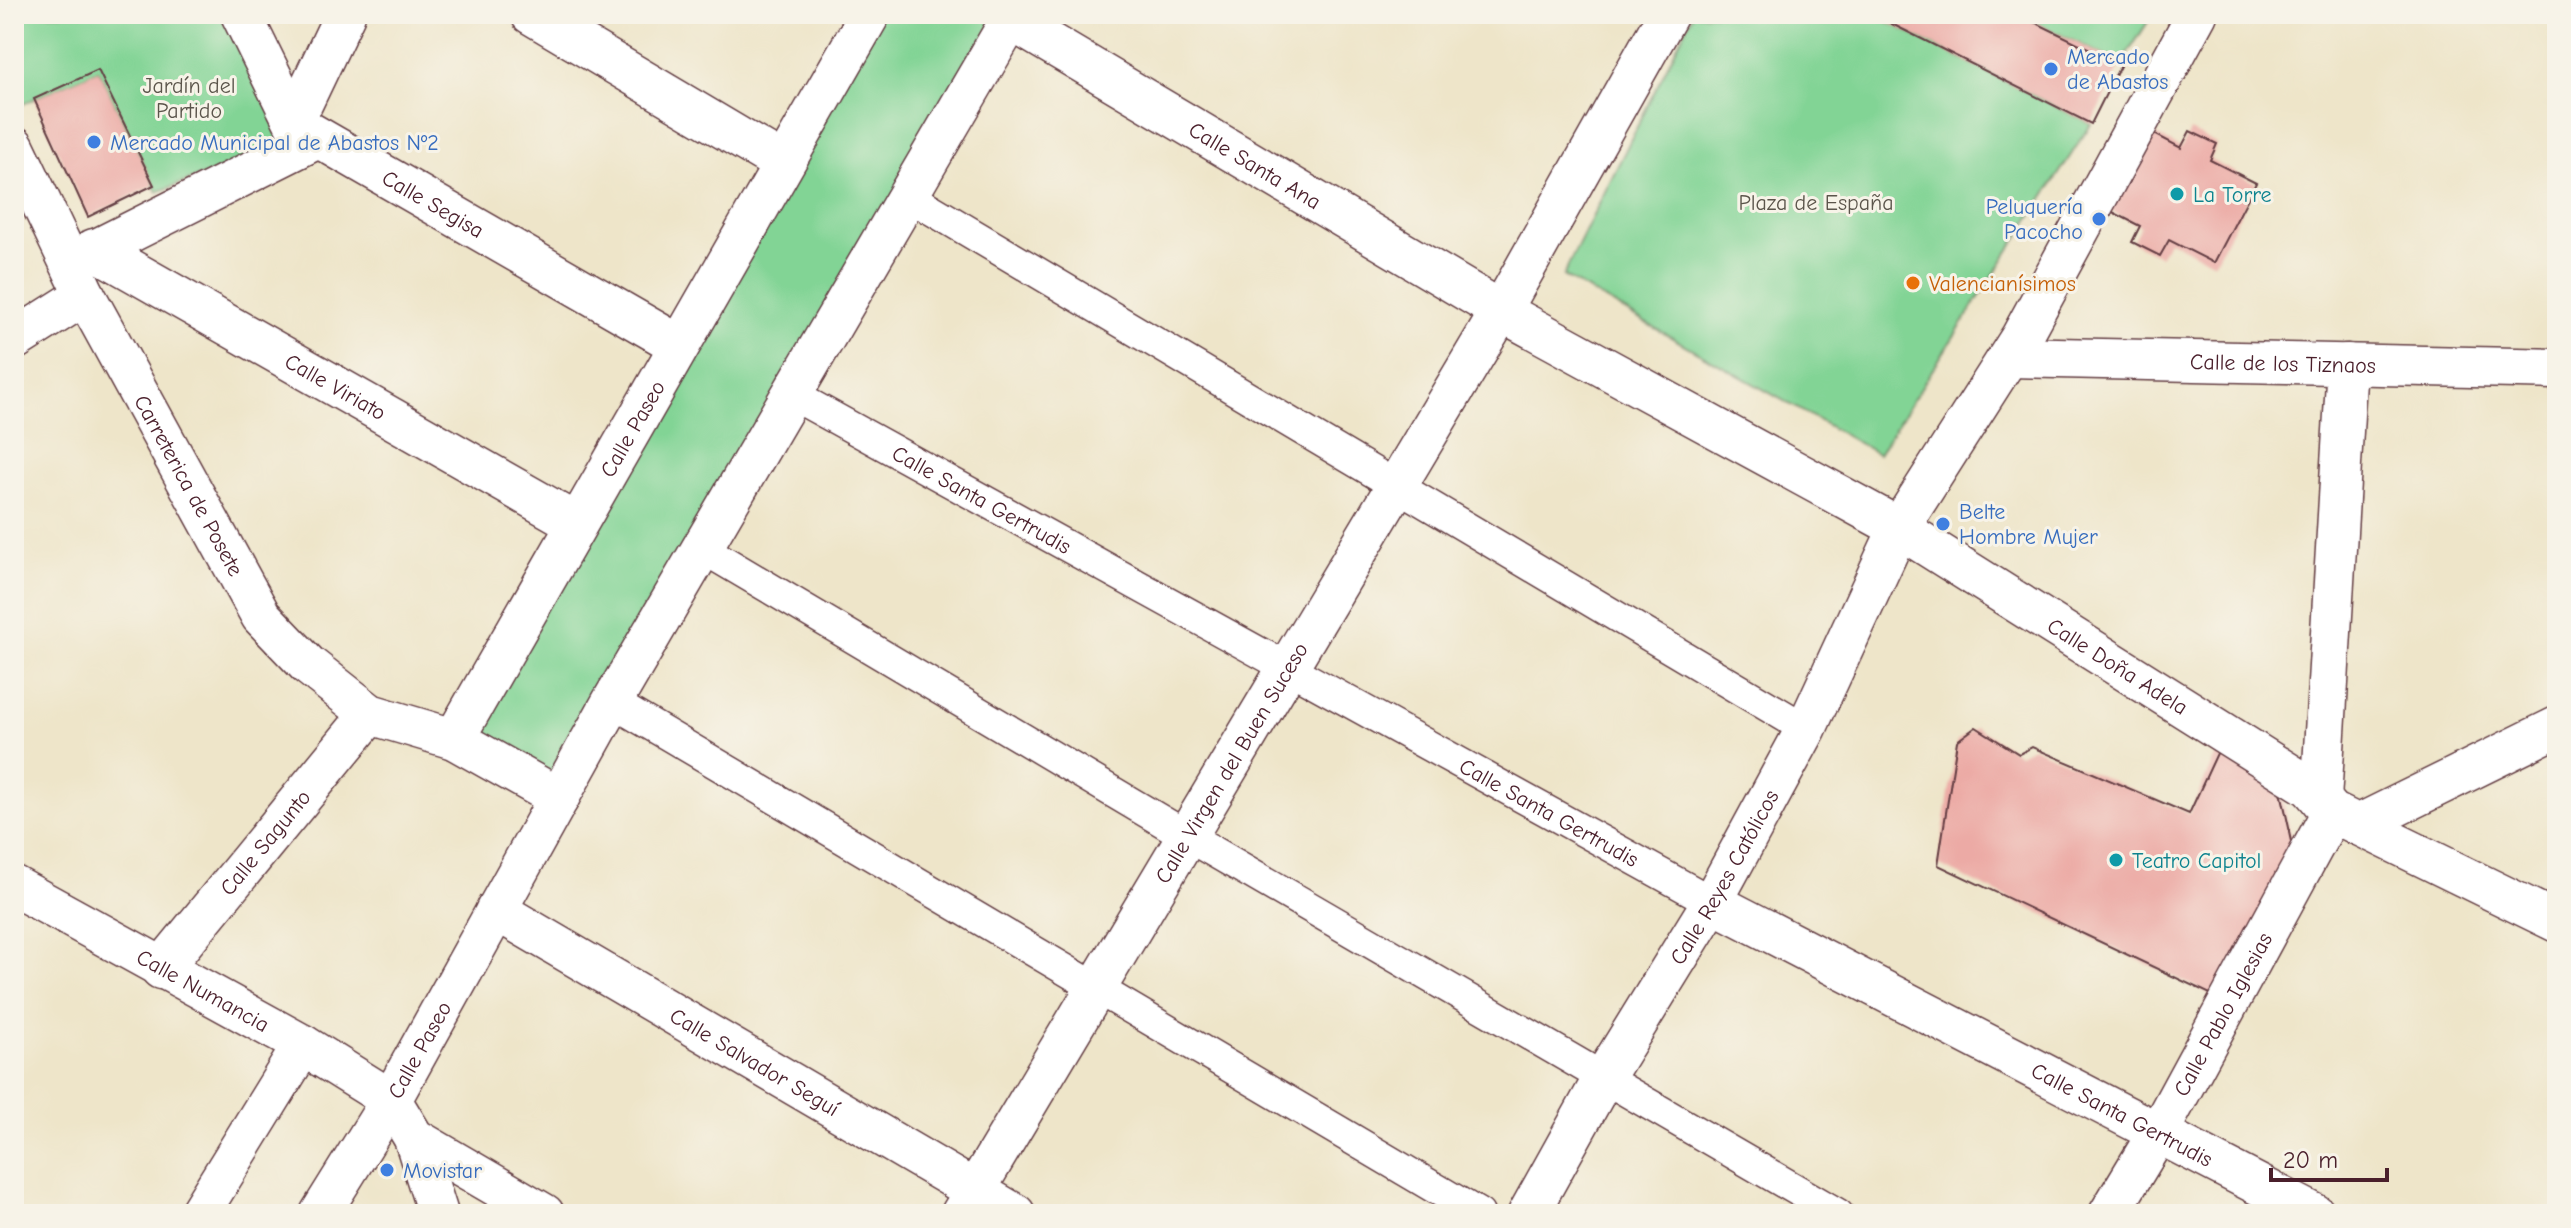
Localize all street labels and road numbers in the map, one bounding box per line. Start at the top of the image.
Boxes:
street label: Calle Santa Ana [1184,117,1326,215]
street label: Calle Segisa [377,165,488,244]
street label: Calle Viriato [280,348,390,426]
street label: Calle de los Tiznaos [2190,349,2376,379]
street label: Calle Paseo [595,376,671,482]
street label: Carreterica de Posete [128,391,248,581]
street label: Calle Santa Gertrudis [887,440,1076,560]
street label: Calle Doña Adela [2042,613,2192,721]
street label: Calle Virgen del Buen Suceso [1150,638,1314,888]
street label: Calle Santa Gertrudis [1455,753,1643,873]
street label: Calle Sagunto [215,785,317,901]
street label: Calle Reyes Católicos [1665,785,1785,970]
street label: Calle Pablo Iglesias [2169,928,2278,1101]
street label: Calle Numancia [132,944,274,1038]
street label: Calle Paseo [382,997,457,1103]
street label: Calle Salvador Seguí [665,1003,845,1123]
street label: Calle Santa Gertrudis [2027,1058,2217,1173]

